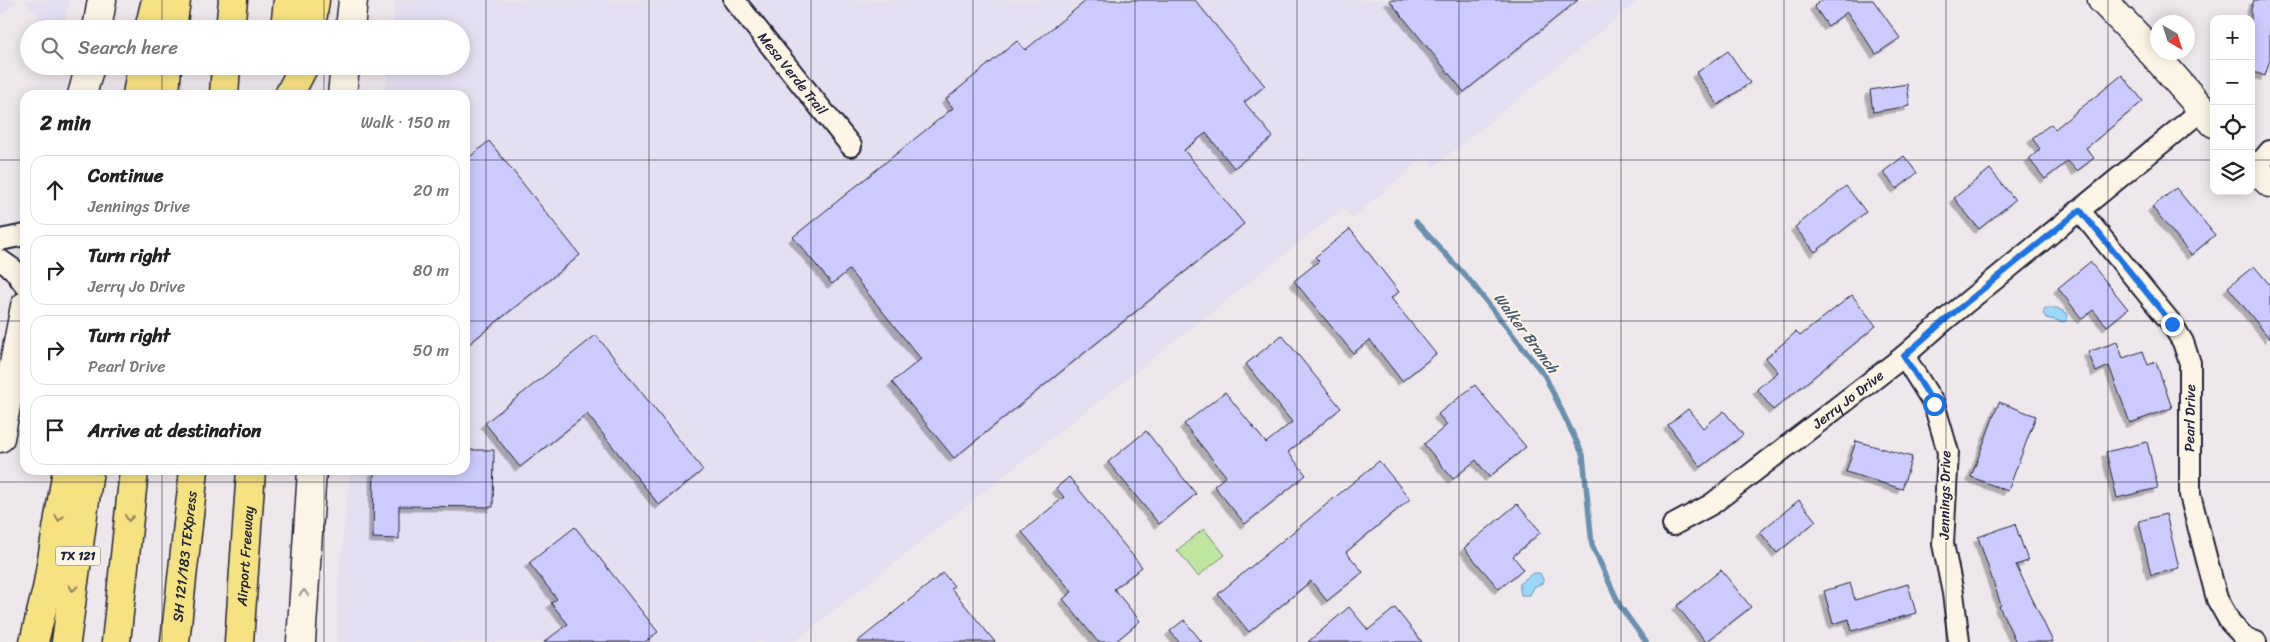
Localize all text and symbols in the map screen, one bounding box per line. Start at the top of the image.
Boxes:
north arrow [2150,15,2195,60]
map controls [2210,15,2255,195]
button: + [2210,15,2255,60]
search box [20,20,470,75]
street label: Mesa Verde Trail [751,26,835,121]
text: Search here [78,31,178,64]
icon: search [38,34,66,62]
button: − [2210,60,2255,105]
text: 2 min [40,104,91,142]
button: locate [2210,105,2255,150]
text: Walk · 150 m [361,108,450,137]
button: layers [2210,150,2255,195]
text: Continue [88,159,164,192]
icon: ahead [41,176,69,204]
text: 20 m [413,176,449,205]
text: Jennings Drive [88,192,190,221]
text: Turn right [88,239,170,272]
icon: right [41,256,69,284]
text: 80 m [413,256,449,285]
text: Jerry Jo Drive [88,272,185,301]
water label: Walker Branch [1487,287,1566,380]
route end [2161,313,2184,336]
text: Turn right [88,319,170,352]
icon: right [41,336,69,364]
text: 50 m [413,336,449,365]
text: Pearl Drive [88,352,165,381]
street label: Jerry Jo Drive [1806,363,1889,436]
street label: Pearl Drive [2177,384,2203,452]
route start [1923,393,1946,416]
text: Arrive at destination [88,414,261,447]
icon: arrive [41,416,69,444]
street label: Jennings Drive [1932,450,1958,541]
street label: SH 121/183 TEXpress [165,489,204,623]
street label: Airport Freeway [229,505,261,608]
one-way arrow [55,514,65,523]
one-way arrow [124,515,135,523]
road number: TX 121 [56,546,100,566]
one-way arrow [68,584,79,592]
one-way arrow [298,589,309,597]

